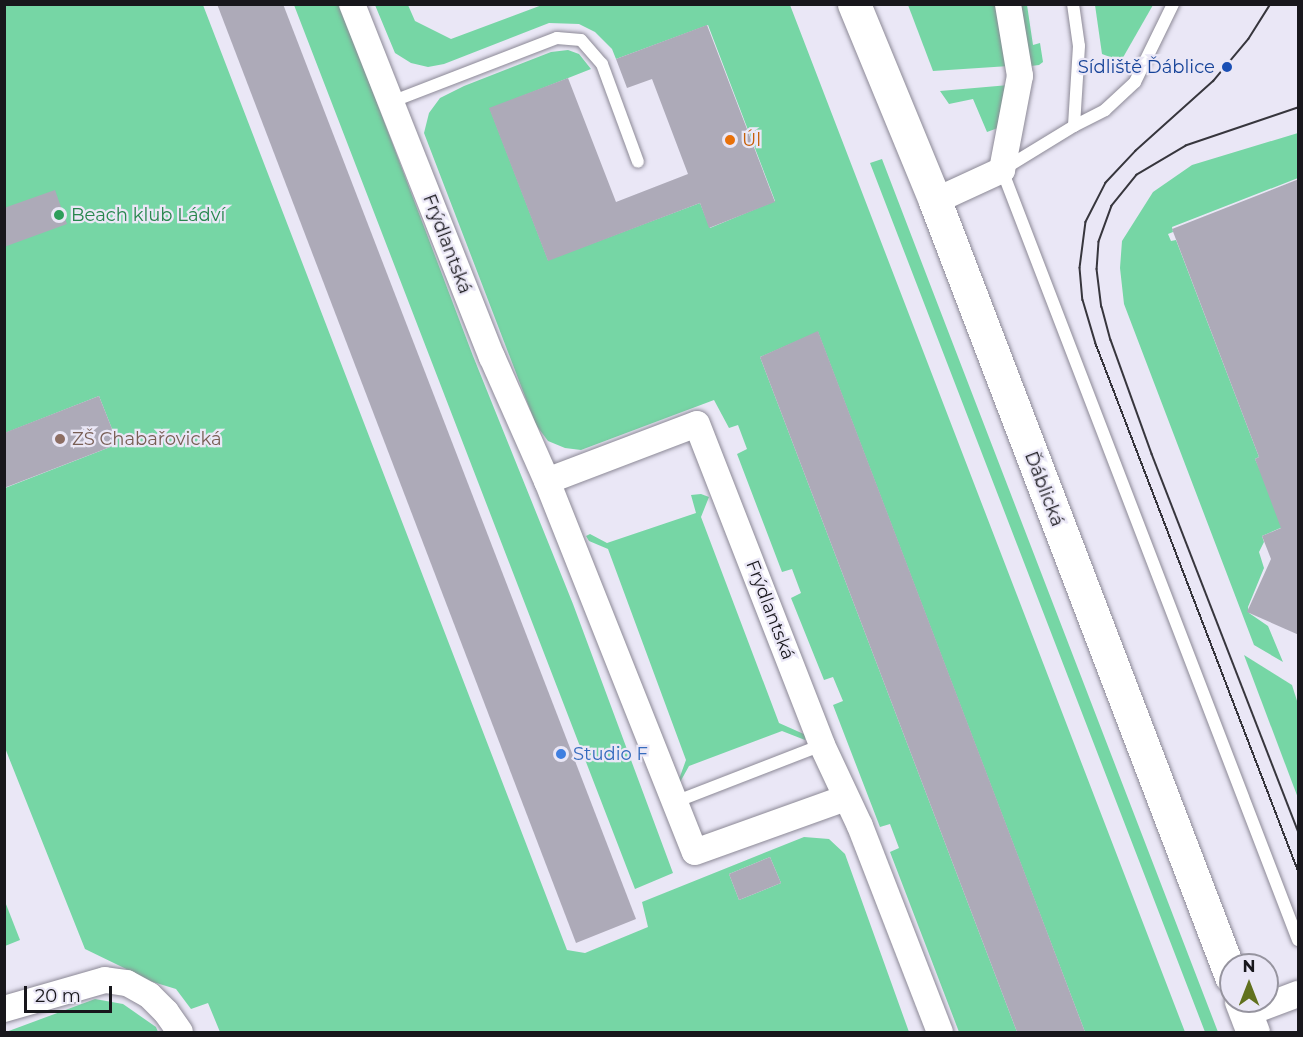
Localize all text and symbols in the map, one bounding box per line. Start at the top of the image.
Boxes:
place label: Sídliště Ďáblice [1078,56,1215,78]
marker: Sídliště Ďáblice [1220,60,1234,74]
place label: Úl [742,129,761,151]
marker: Úl [723,133,737,147]
street label: Frýdlantská [418,191,476,297]
place label: Beach klub Ládví [71,204,225,226]
marker: Beach klub Ládví [52,208,66,222]
place label: ZŠ Chabařovická [72,428,222,450]
marker: ZŠ Chabařovická [53,432,67,446]
street label: Ďáblická [1020,448,1068,530]
street label: Frýdlantská [741,557,799,663]
place label: Studio F [573,743,648,765]
marker: Studio F [554,747,568,761]
north arrow [1219,953,1279,1013]
text: N [1243,957,1255,976]
scale bar [27,974,116,1012]
text: 20 m [35,985,81,1007]

